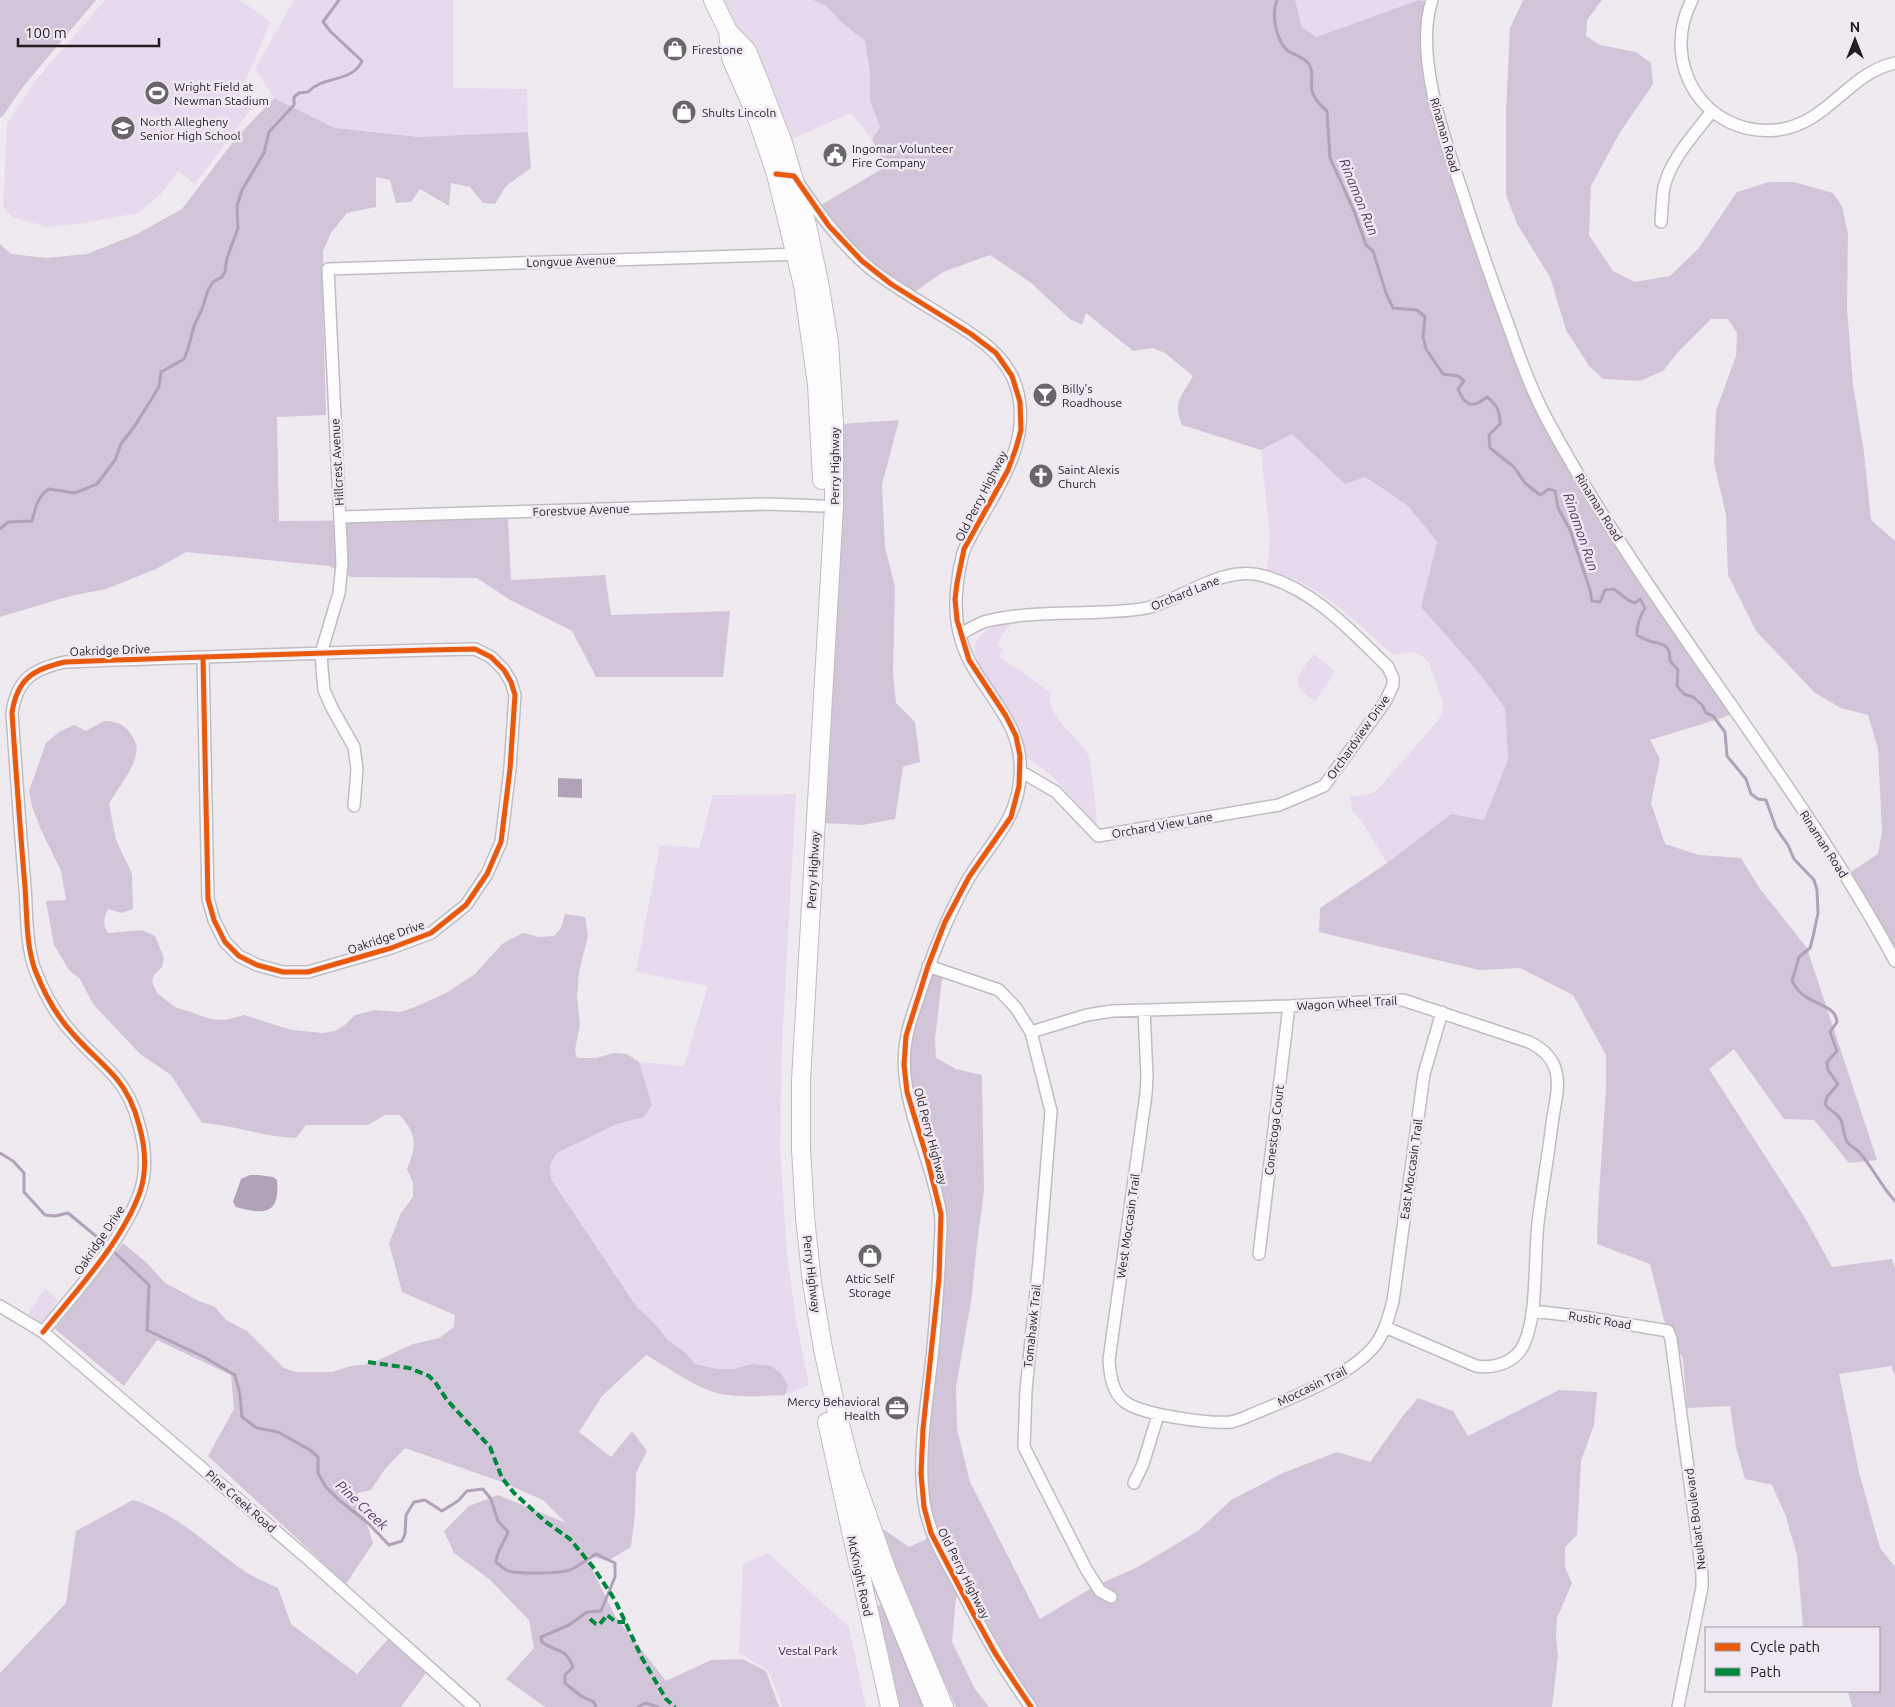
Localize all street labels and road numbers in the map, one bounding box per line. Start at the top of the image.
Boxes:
street label: Rinaman Road [1428,96,1462,174]
street label: Longvue Avenue [526,253,616,269]
street label: Hillcrest Avenue [328,418,346,506]
street label: Perry Highway [828,427,841,505]
street label: Old Perry Highway [953,448,1010,543]
street label: Rinaman Road [1573,471,1625,543]
street label: Forestvue Avenue [532,502,630,518]
street label: Orchard Lane [1149,573,1221,613]
street label: Oakridge Drive [69,642,151,658]
street label: Orchardview Drive [1324,692,1392,782]
street label: Rinaman Road [1798,808,1850,880]
street label: Orchard View Lane [1111,810,1213,840]
street label: Perry Highway [804,831,822,909]
street label: Oakridge Drive [346,918,426,956]
street label: Wagon Wheel Trail [1296,994,1398,1012]
street label: Conestoga Court [1262,1084,1286,1176]
street label: Old Perry Highway [912,1086,950,1186]
street label: East Moccasin Trail [1398,1118,1424,1220]
street label: West Moccasin Trail [1114,1173,1142,1279]
street label: Oakridge Drive [71,1203,127,1277]
street label: Perry Highway [801,1235,823,1314]
street label: Tomahawk Trail [1021,1284,1043,1368]
street label: Rustic Road [1568,1309,1632,1331]
street label: Moccasin Trail [1275,1364,1349,1408]
street label: Pine Creek Road [204,1467,278,1535]
street label: Neuhart Boulevard [1682,1468,1708,1570]
street label: Old Perry Highway [936,1526,993,1621]
street label: McKnight Road [845,1535,875,1617]

